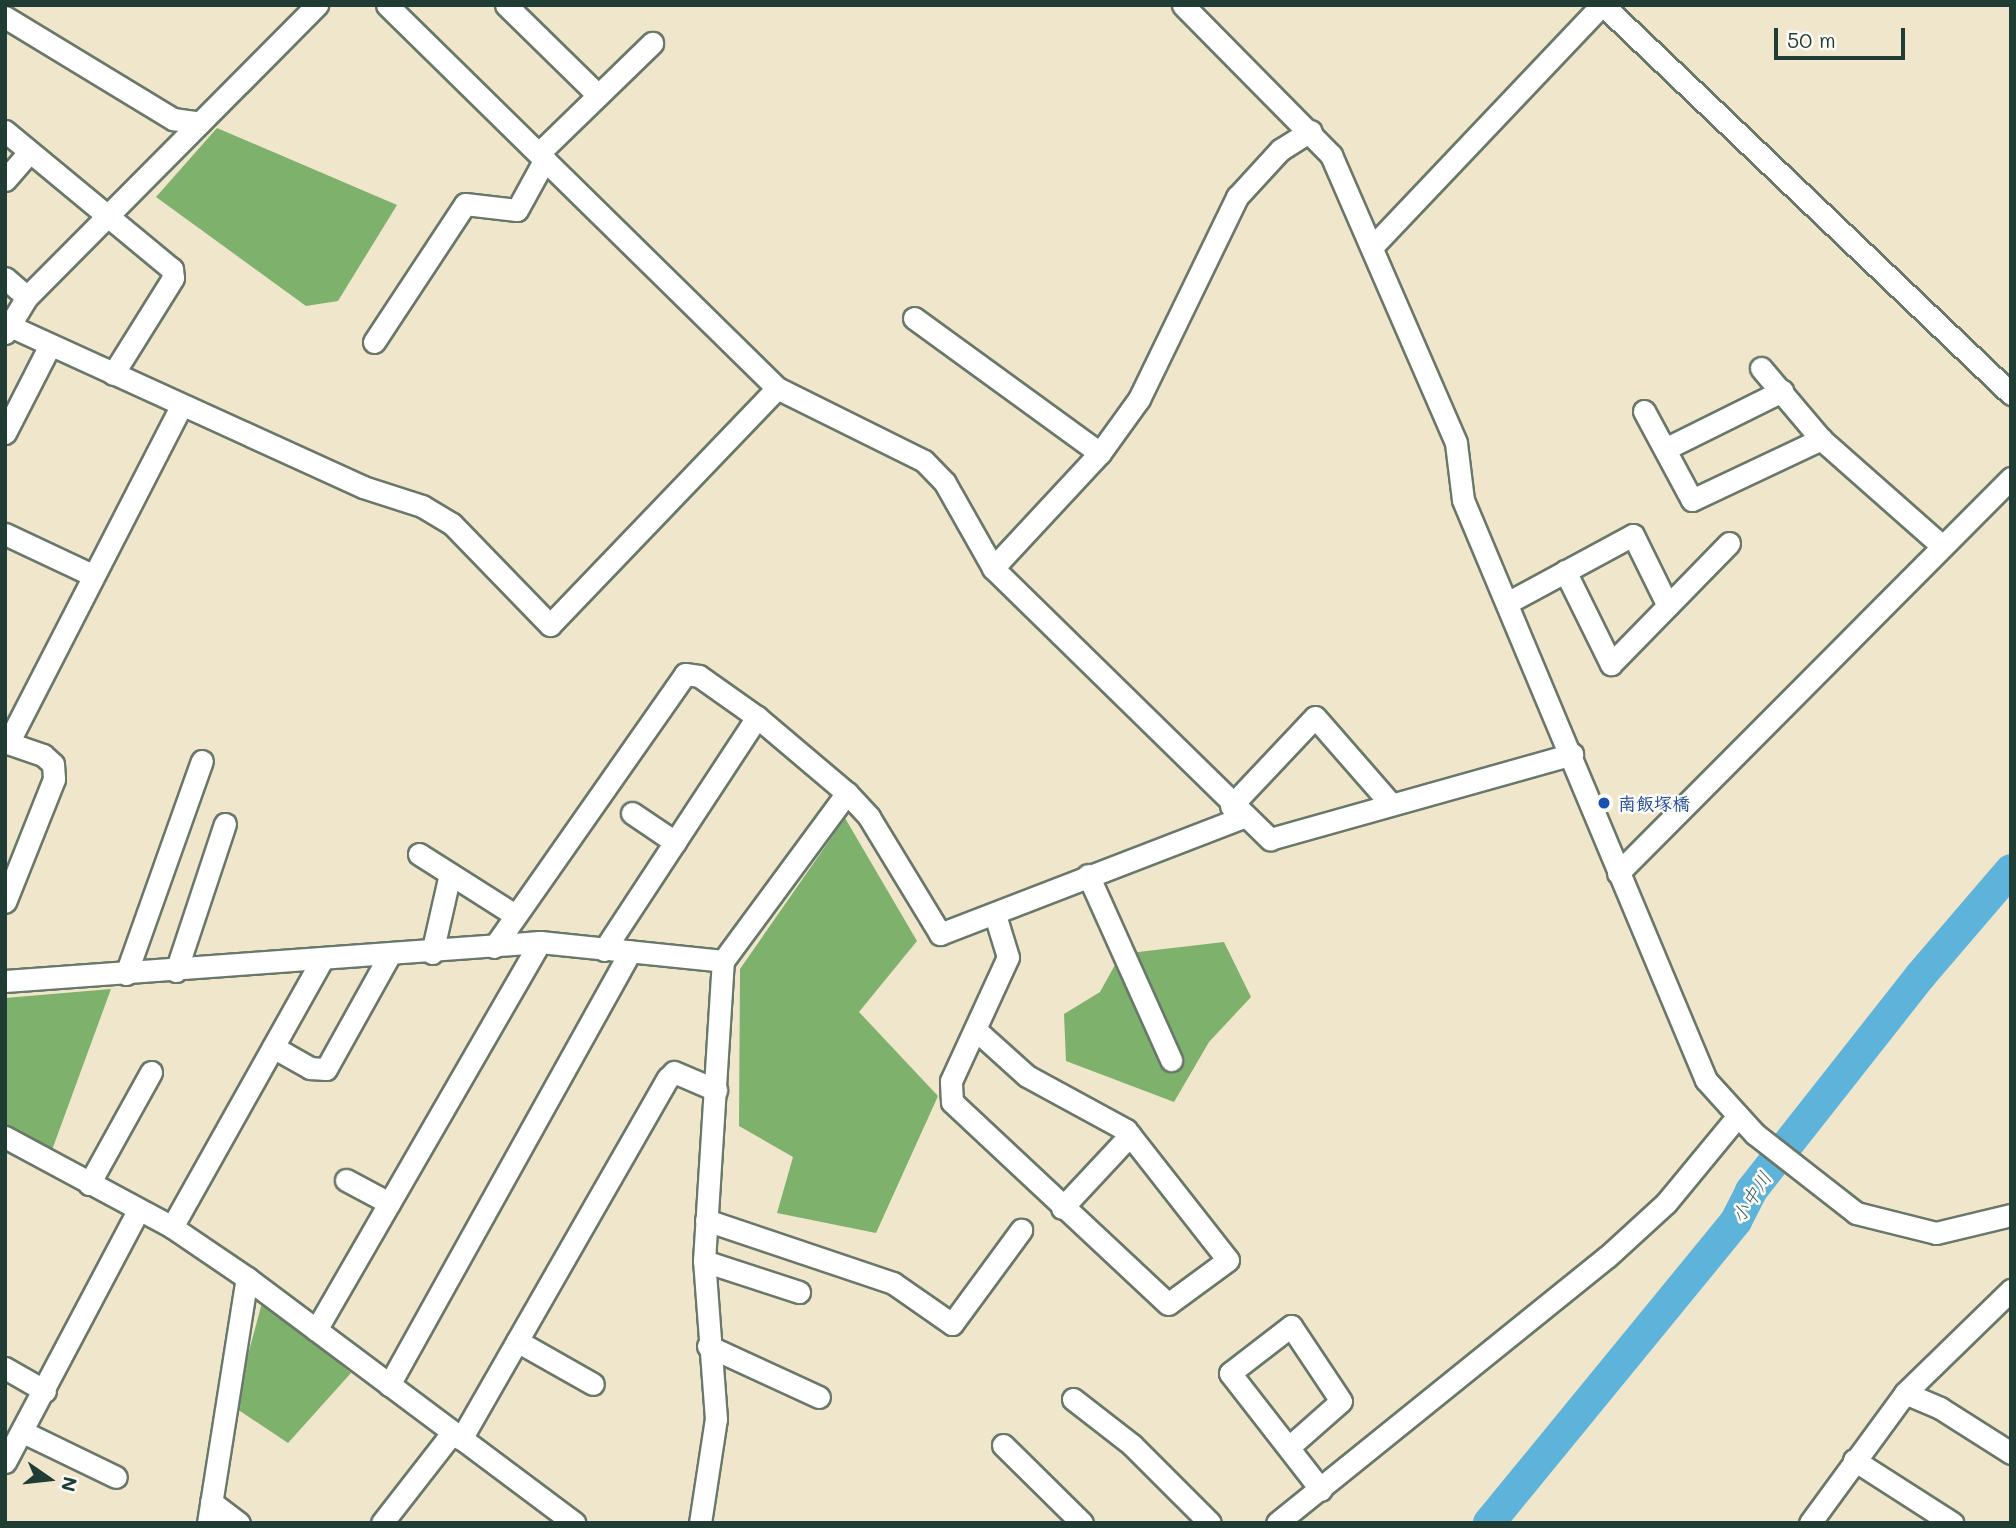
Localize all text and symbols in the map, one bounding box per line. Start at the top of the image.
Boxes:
scale bar [1778,14,1909,58]
text: 50 m [1787,26,1836,53]
place label: 南飯塚橋 [1618,792,1690,814]
marker: 南飯塚橋 [1596,795,1612,811]
water label: 小中川 [1726,1167,1776,1227]
north arrow [14,1444,84,1514]
text: N [56,1474,84,1494]

